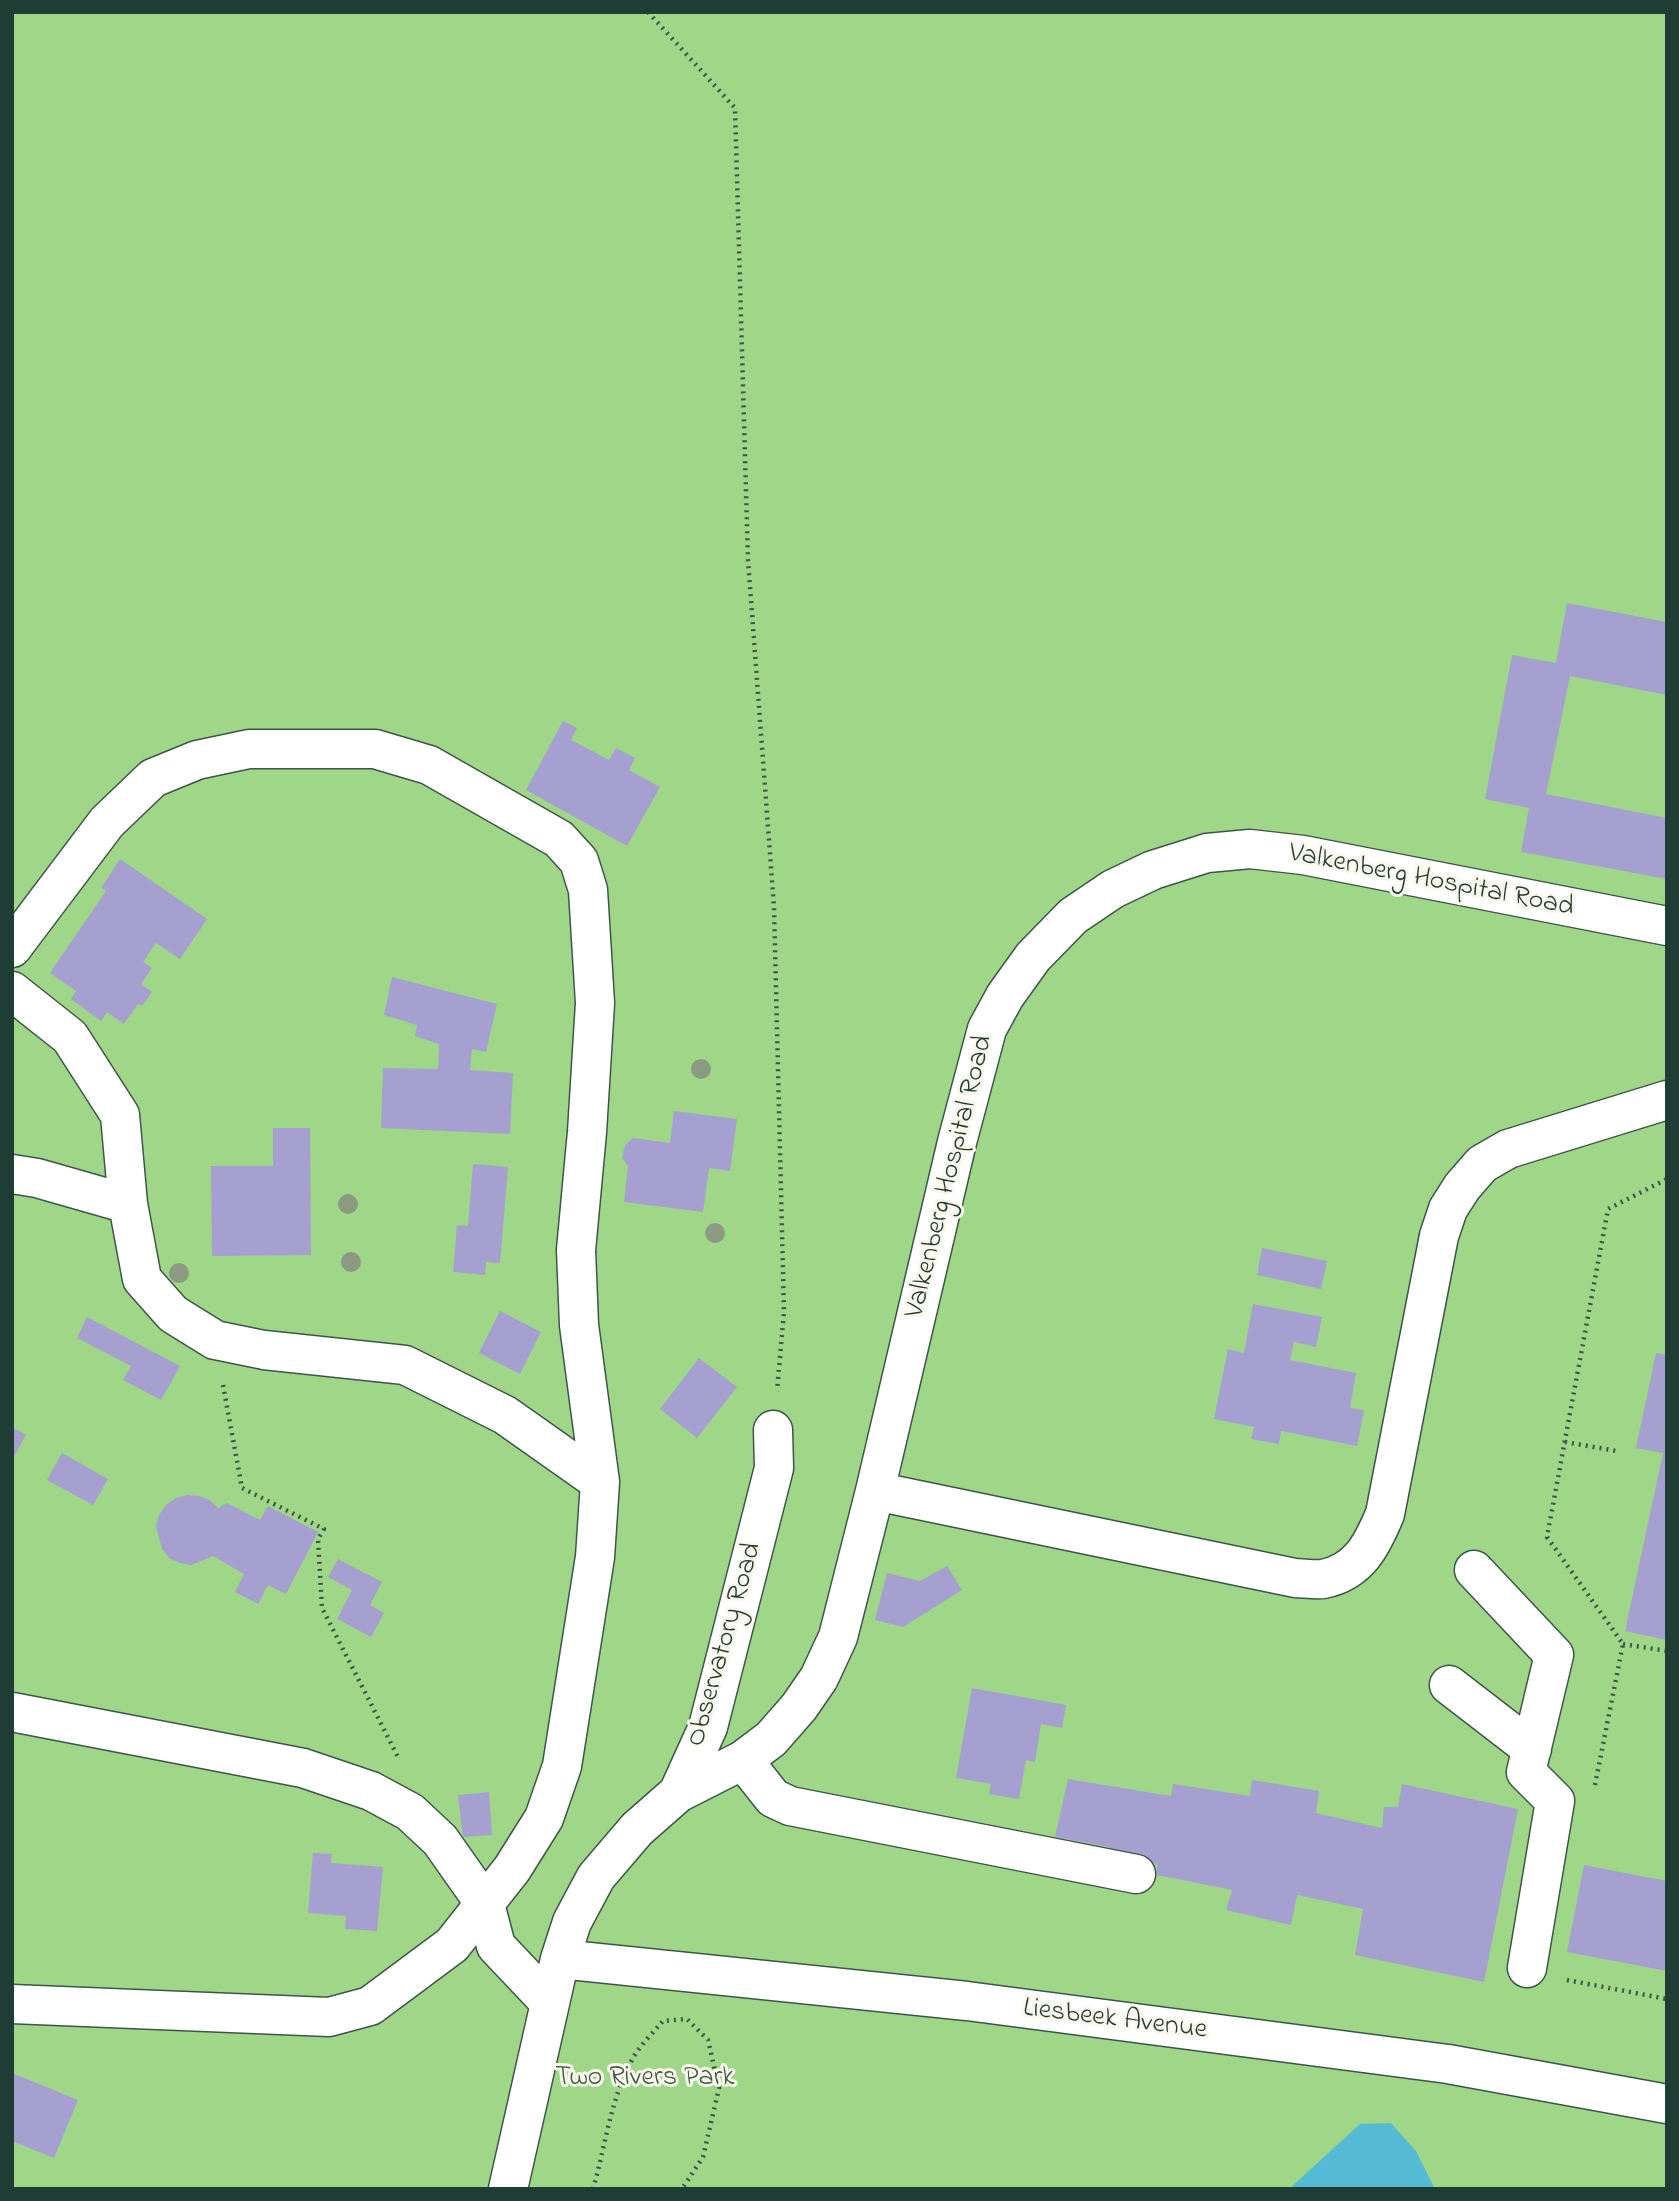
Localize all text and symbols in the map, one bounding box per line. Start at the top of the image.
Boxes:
street label: Valkenberg Hospital Road [1286,838,1576,926]
street label: Valkenberg Hospital Road [900,1032,1002,1322]
street label: Observatory Road [681,1539,771,1751]
street label: Liesbeek Avenue [1021,1993,1209,2049]
park label: Two Rivers Park [555,2062,735,2096]

